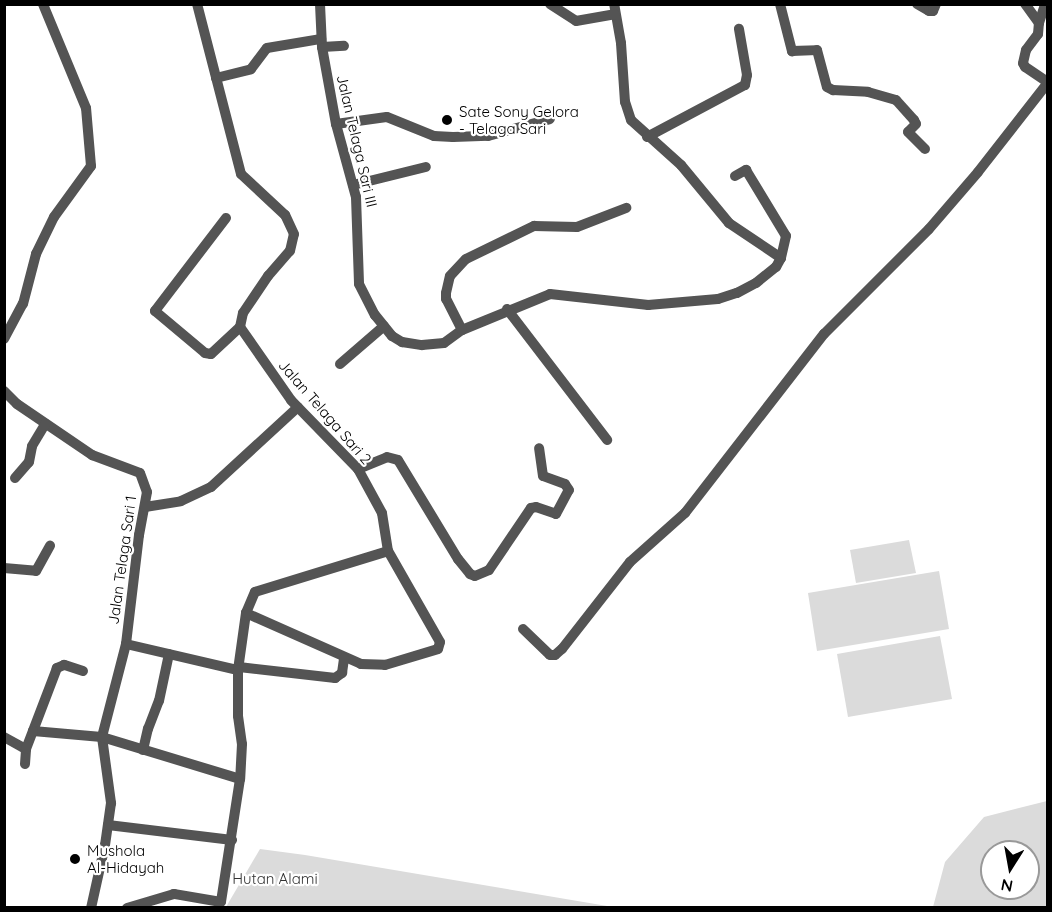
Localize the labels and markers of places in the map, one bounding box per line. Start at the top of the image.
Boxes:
place label: Sate Sony Gelora - Telaga Sari [459,102,579,137]
marker: Sate Sony Gelora - Telaga Sari [440,113,454,127]
place label: Mushola Al-Hidayah [87,841,164,876]
marker: Mushola Al-Hidayah [68,852,82,866]

